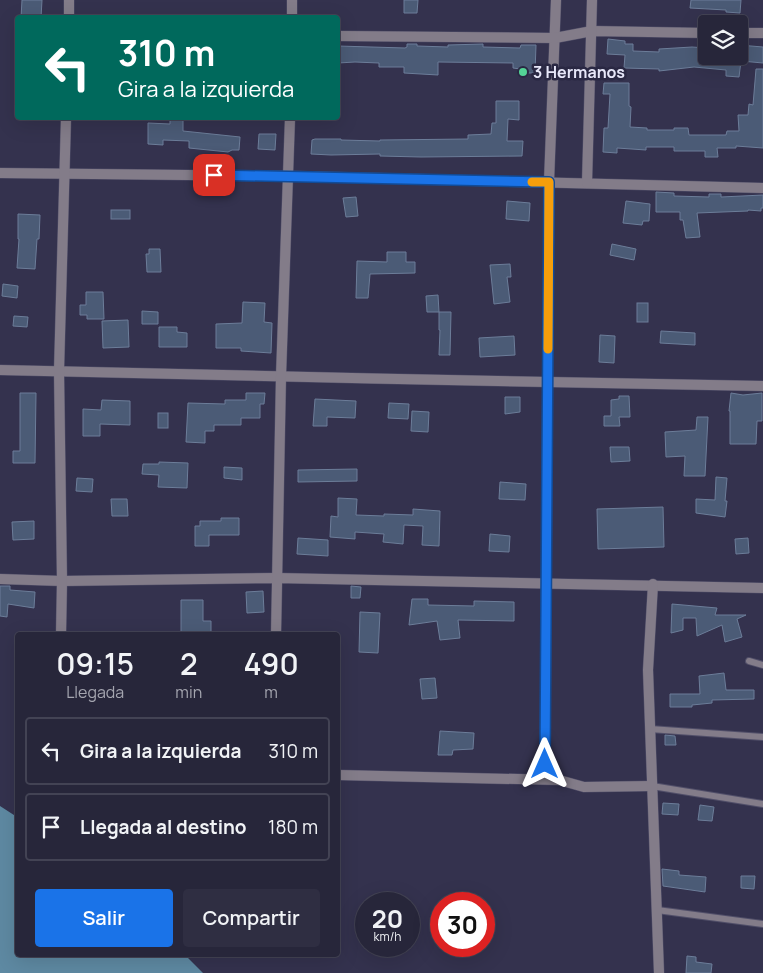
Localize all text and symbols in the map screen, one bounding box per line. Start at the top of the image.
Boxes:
map controls [698,15,748,65]
button: layers [698,15,748,65]
text: 310 m [118,29,215,77]
icon: left [35,35,100,100]
place label: 3 Hermanos [533,61,625,83]
marker: 3 Hermanos [517,66,529,78]
text: Gira a la izquierda [118,74,294,104]
pin [193,154,235,196]
icon: arrive [200,161,228,189]
text: 09:15 [56,643,134,684]
text: 2 [180,643,198,684]
text: 490 [243,643,299,684]
text: Llegada [66,681,124,703]
text: min [175,681,202,703]
text: m [264,681,278,703]
icon: left [37,737,65,765]
position arrow [518,737,570,789]
text: Gira a la izquierda [80,738,241,764]
text: 310 m [269,738,318,764]
icon: arrive [37,813,65,841]
text: Llegada al destino [80,814,247,840]
text: 180 m [268,814,318,840]
button: Salir [35,889,173,947]
button: Compartir [183,889,320,947]
speed limit sign: 30 [430,892,495,957]
text: 20 [372,901,403,936]
text: km/h [374,928,401,945]

